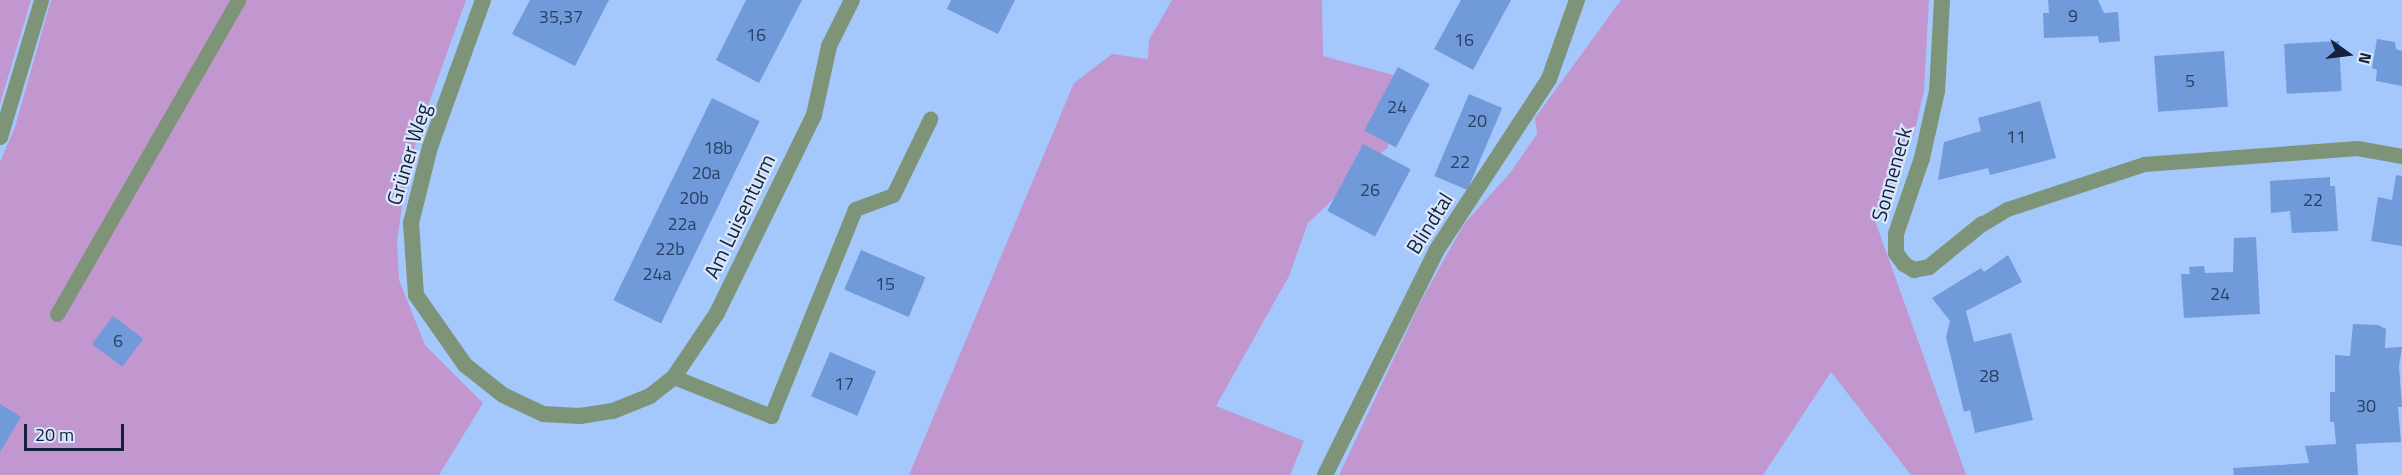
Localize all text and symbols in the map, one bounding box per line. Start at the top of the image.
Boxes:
house number: 9 [2068,5,2078,27]
house number: 35,37 [539,6,583,28]
house number: 16 [746,24,766,46]
north arrow [2318,24,2378,84]
house number: 16 [1454,29,1474,51]
text: N [2352,50,2378,67]
house number: 5 [2185,70,2195,92]
house number: 24 [1387,96,1407,118]
street label: Grüner Weg [381,100,435,208]
house number: 20 [1467,110,1487,132]
street label: Sonneneck [1866,124,1916,224]
house number: 11 [2006,126,2026,148]
house number: 18b [703,137,733,159]
street label: Am Luisenturm [698,150,780,282]
house number: 22 [1450,151,1470,173]
house number: 20a [691,162,721,184]
house number: 26 [1360,179,1380,201]
house number: 20b [679,187,709,209]
street label: Blindtal [1400,188,1458,258]
house number: 22 [2303,189,2323,211]
house number: 22a [667,213,697,235]
house number: 22b [655,238,685,260]
house number: 24a [642,263,672,285]
house number: 15 [875,273,895,295]
house number: 24 [2210,283,2230,305]
house number: 6 [113,330,123,352]
house number: 28 [1979,365,1999,387]
house number: 17 [834,373,854,395]
house number: 30 [2356,395,2376,417]
scale bar [27,412,128,450]
text: 20 m [35,421,74,448]

